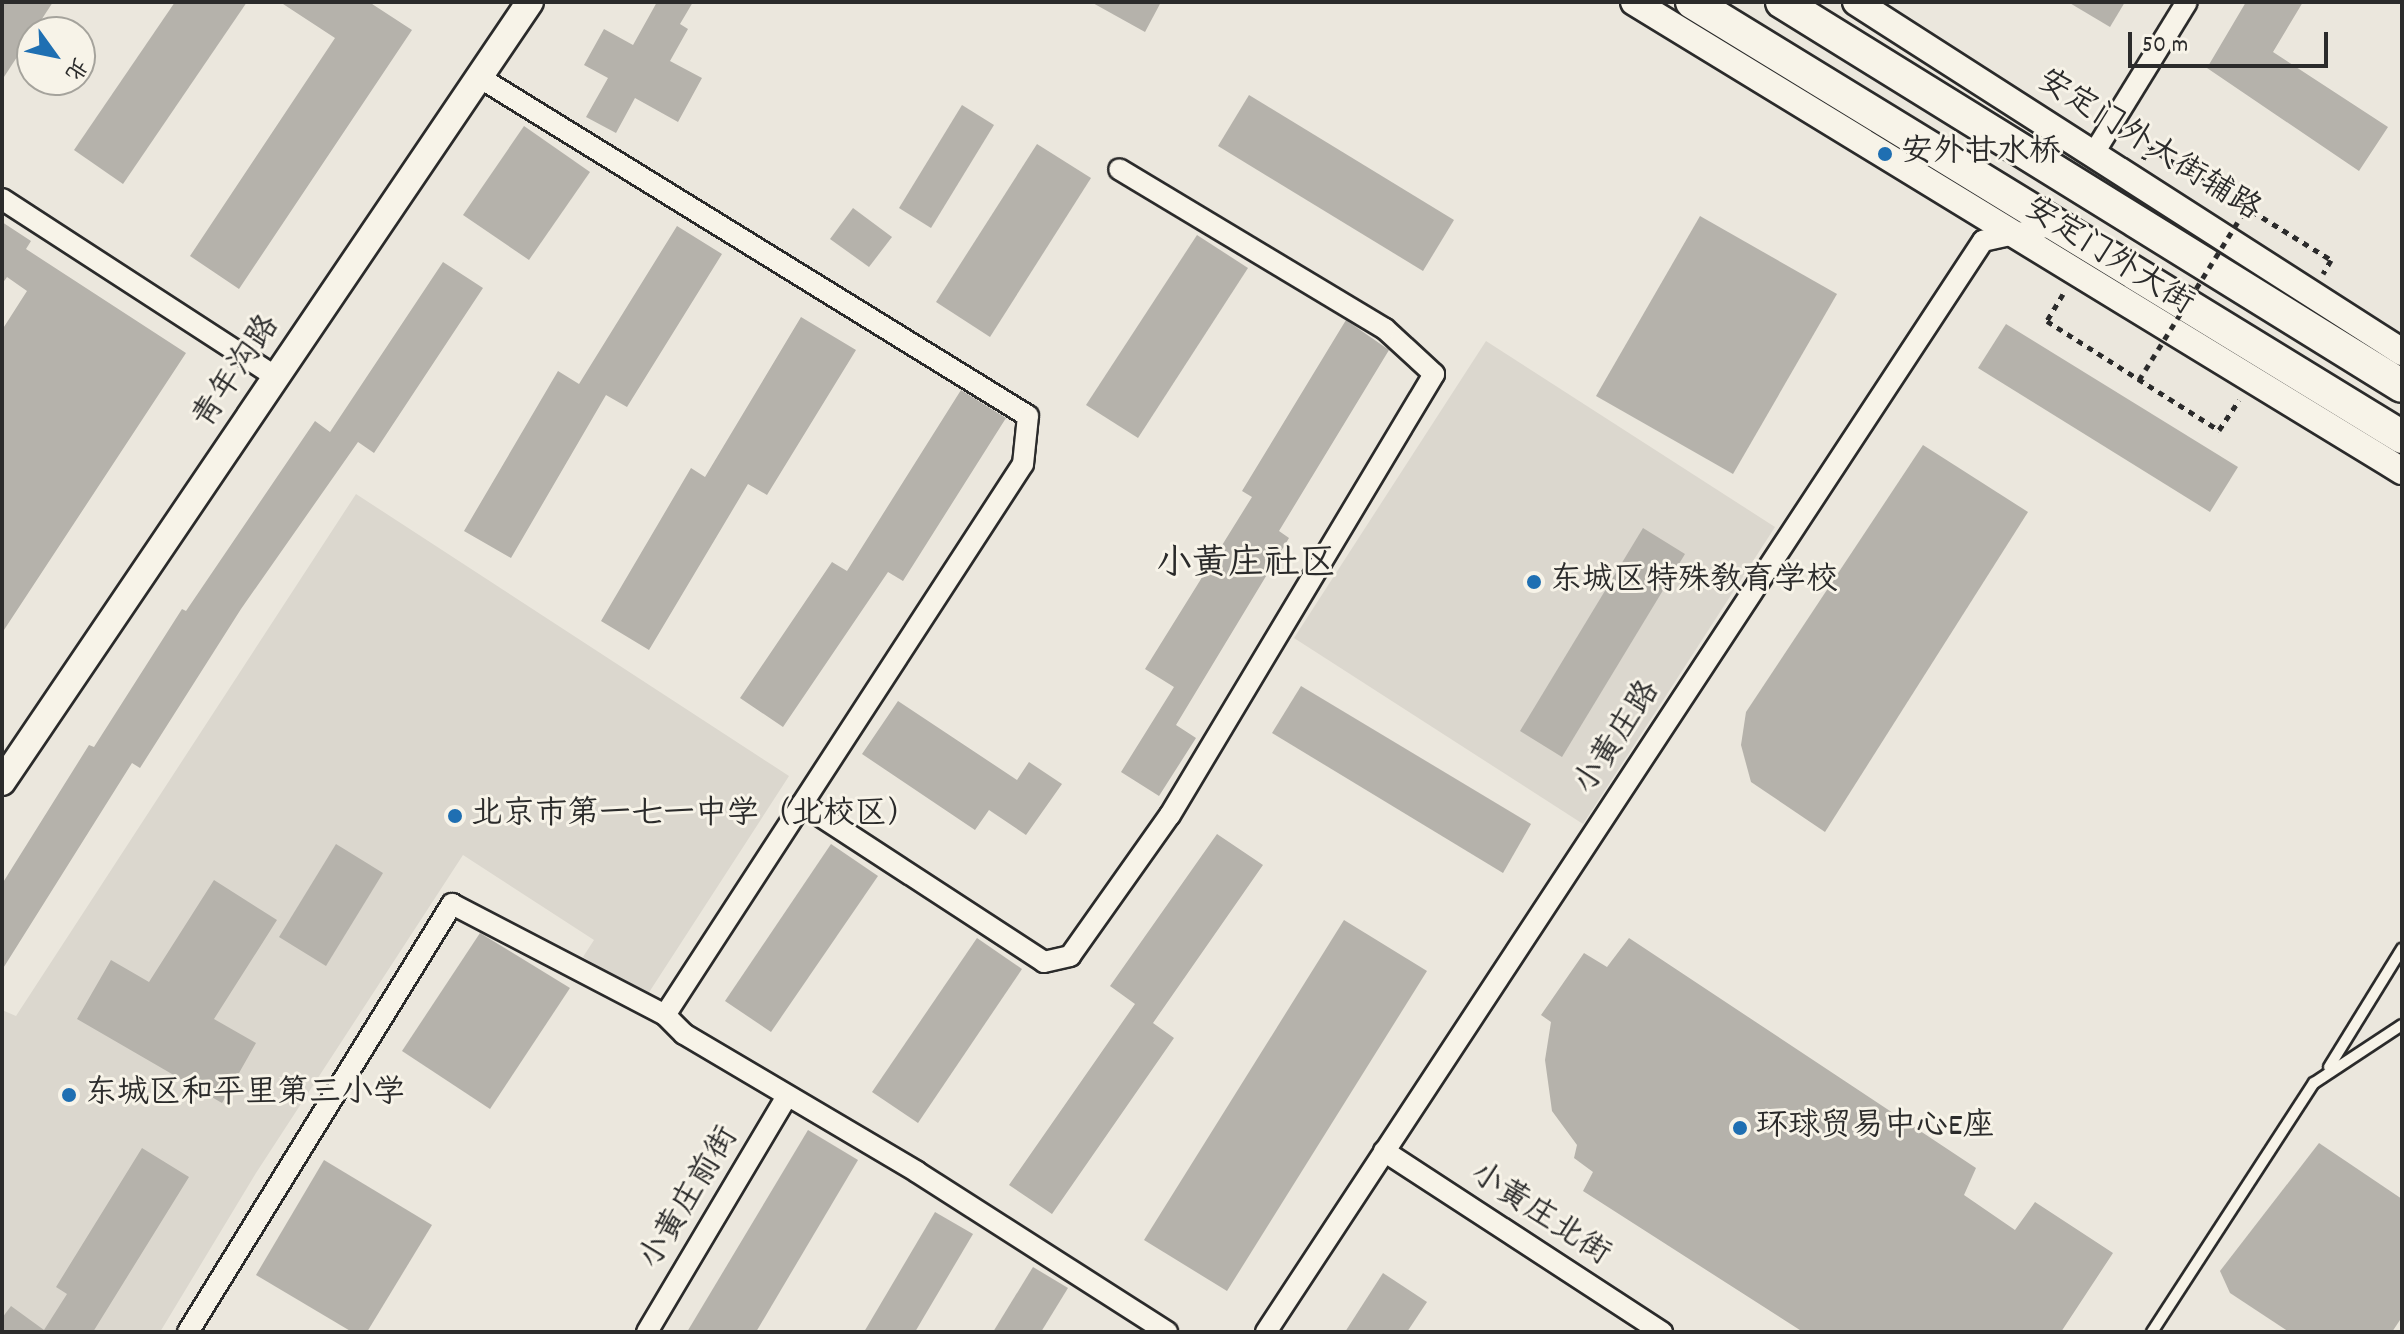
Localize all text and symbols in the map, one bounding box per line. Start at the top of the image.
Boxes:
north arrow [16,16,96,96]
scale bar [2132,16,2332,66]
text: 50 m [2142,29,2188,63]
text: 北 [56,51,94,86]
street label: 安定门外大街辅路 [2029,63,2267,231]
place label: 安外甘水桥 [1901,135,2061,173]
marker: 安外甘水桥 [1876,145,1894,163]
street label: 安定门外大街 [2016,191,2200,325]
street label: 青年沟路 [186,309,290,437]
district label: 小黄庄社区 [1156,545,1336,589]
place label: 东城区特殊教育学校 [1550,563,1838,601]
marker: 东城区特殊教育学校 [1525,573,1543,591]
street label: 小黄庄路 [1568,675,1670,803]
place label: 北京市第一七一中学（北校区） [471,797,919,835]
marker: 北京市第一七一中学（北校区） [446,807,464,825]
place label: 东城区和平里第三小学 [85,1076,405,1114]
marker: 东城区和平里第三小学 [60,1086,78,1104]
place label: 环球贸易中心E座 [1756,1109,1995,1147]
marker: 环球贸易中心E座 [1731,1119,1749,1137]
street label: 小黄庄前街 [633,1121,749,1277]
street label: 小黄庄北街 [1461,1156,1617,1276]

